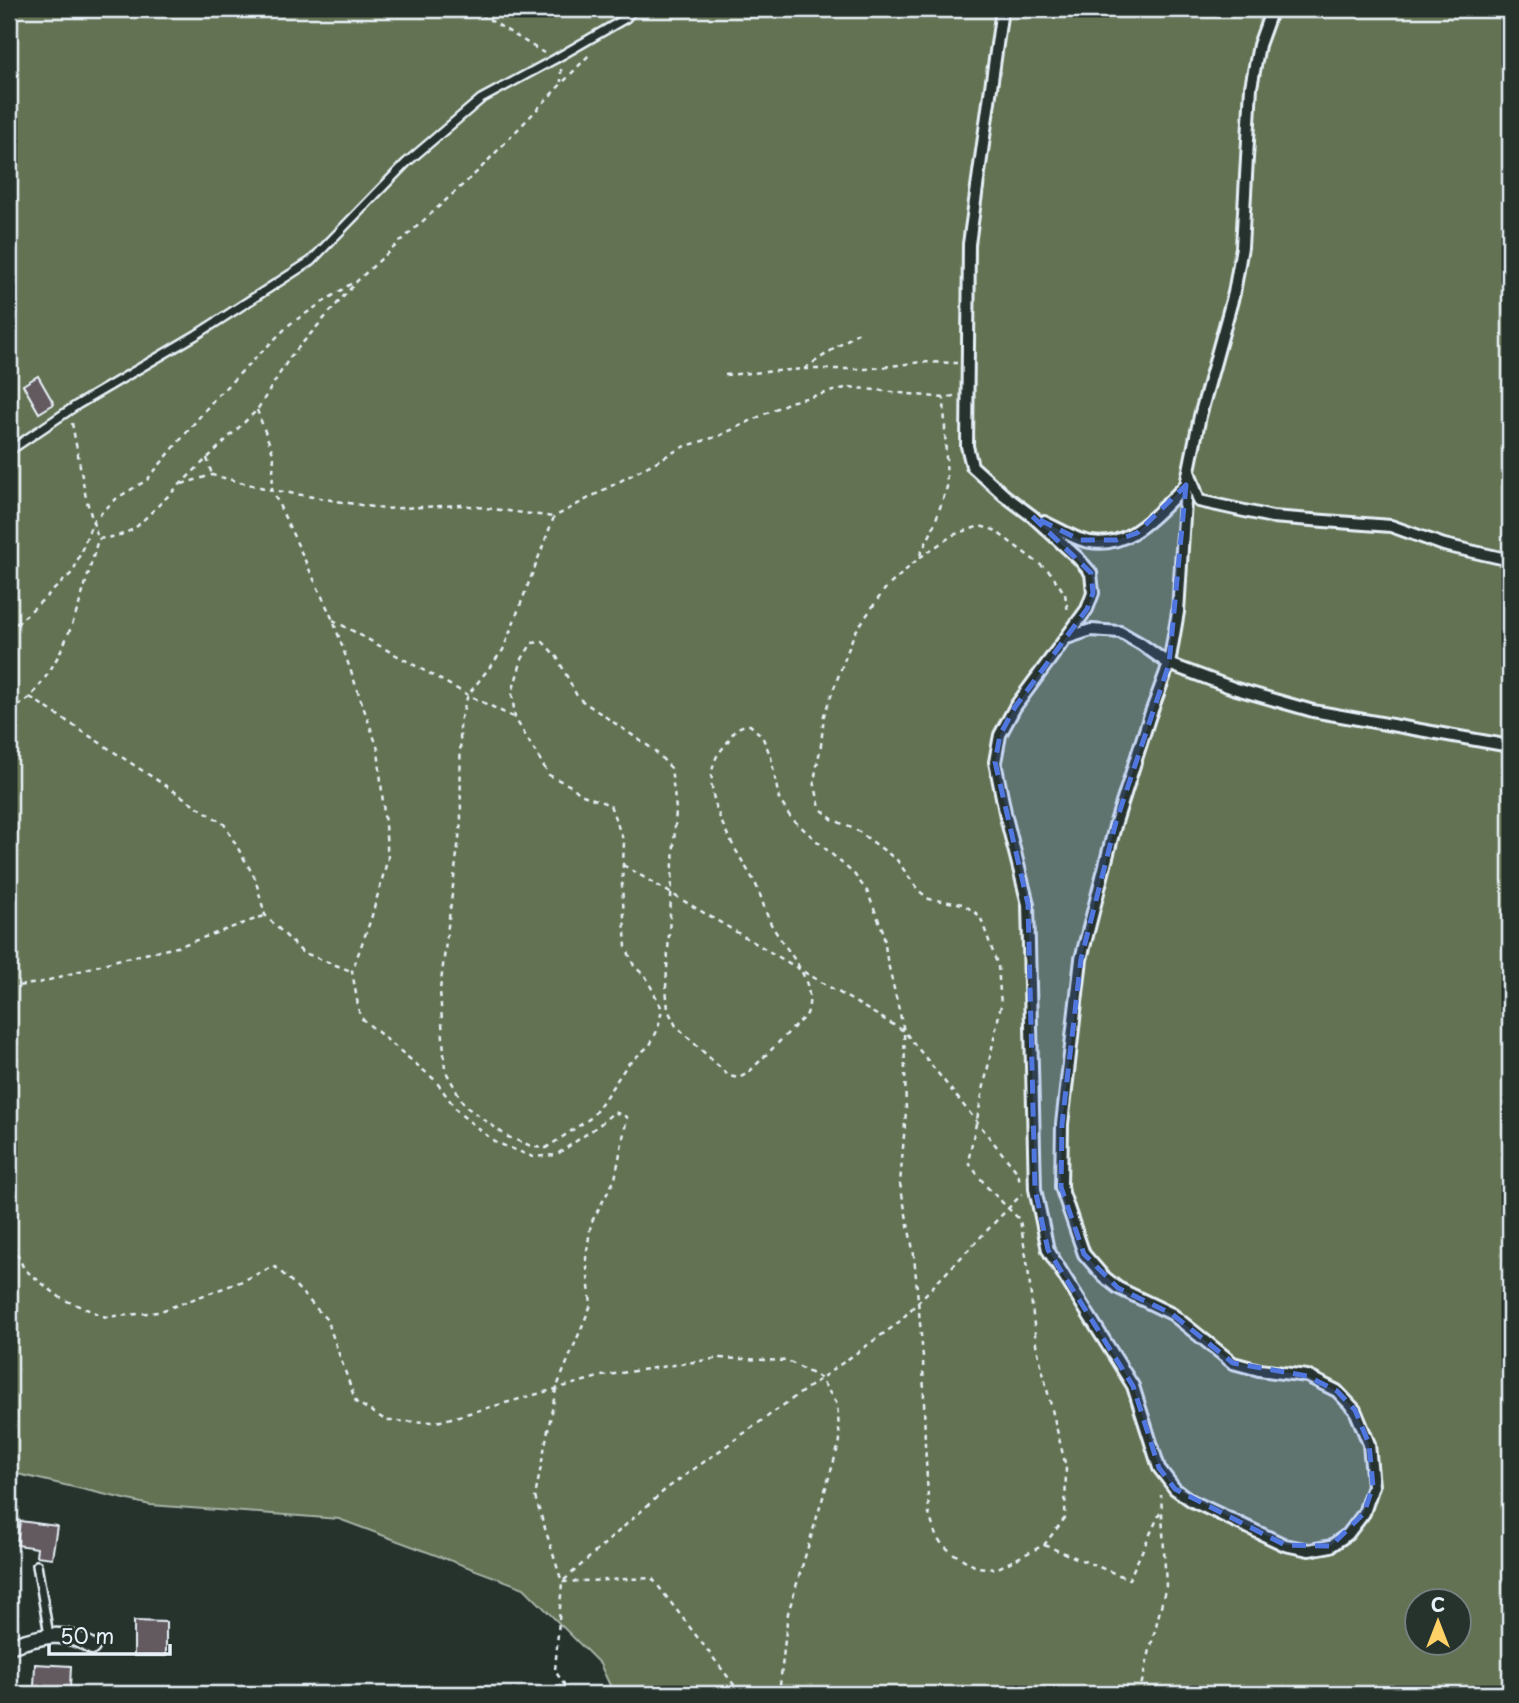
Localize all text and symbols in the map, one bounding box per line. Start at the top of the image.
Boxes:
north arrow [1404,1588,1474,1658]
text: С [1431,1590,1445,1618]
scale bar [49,1612,170,1656]
text: 50 m [60,1619,114,1651]

